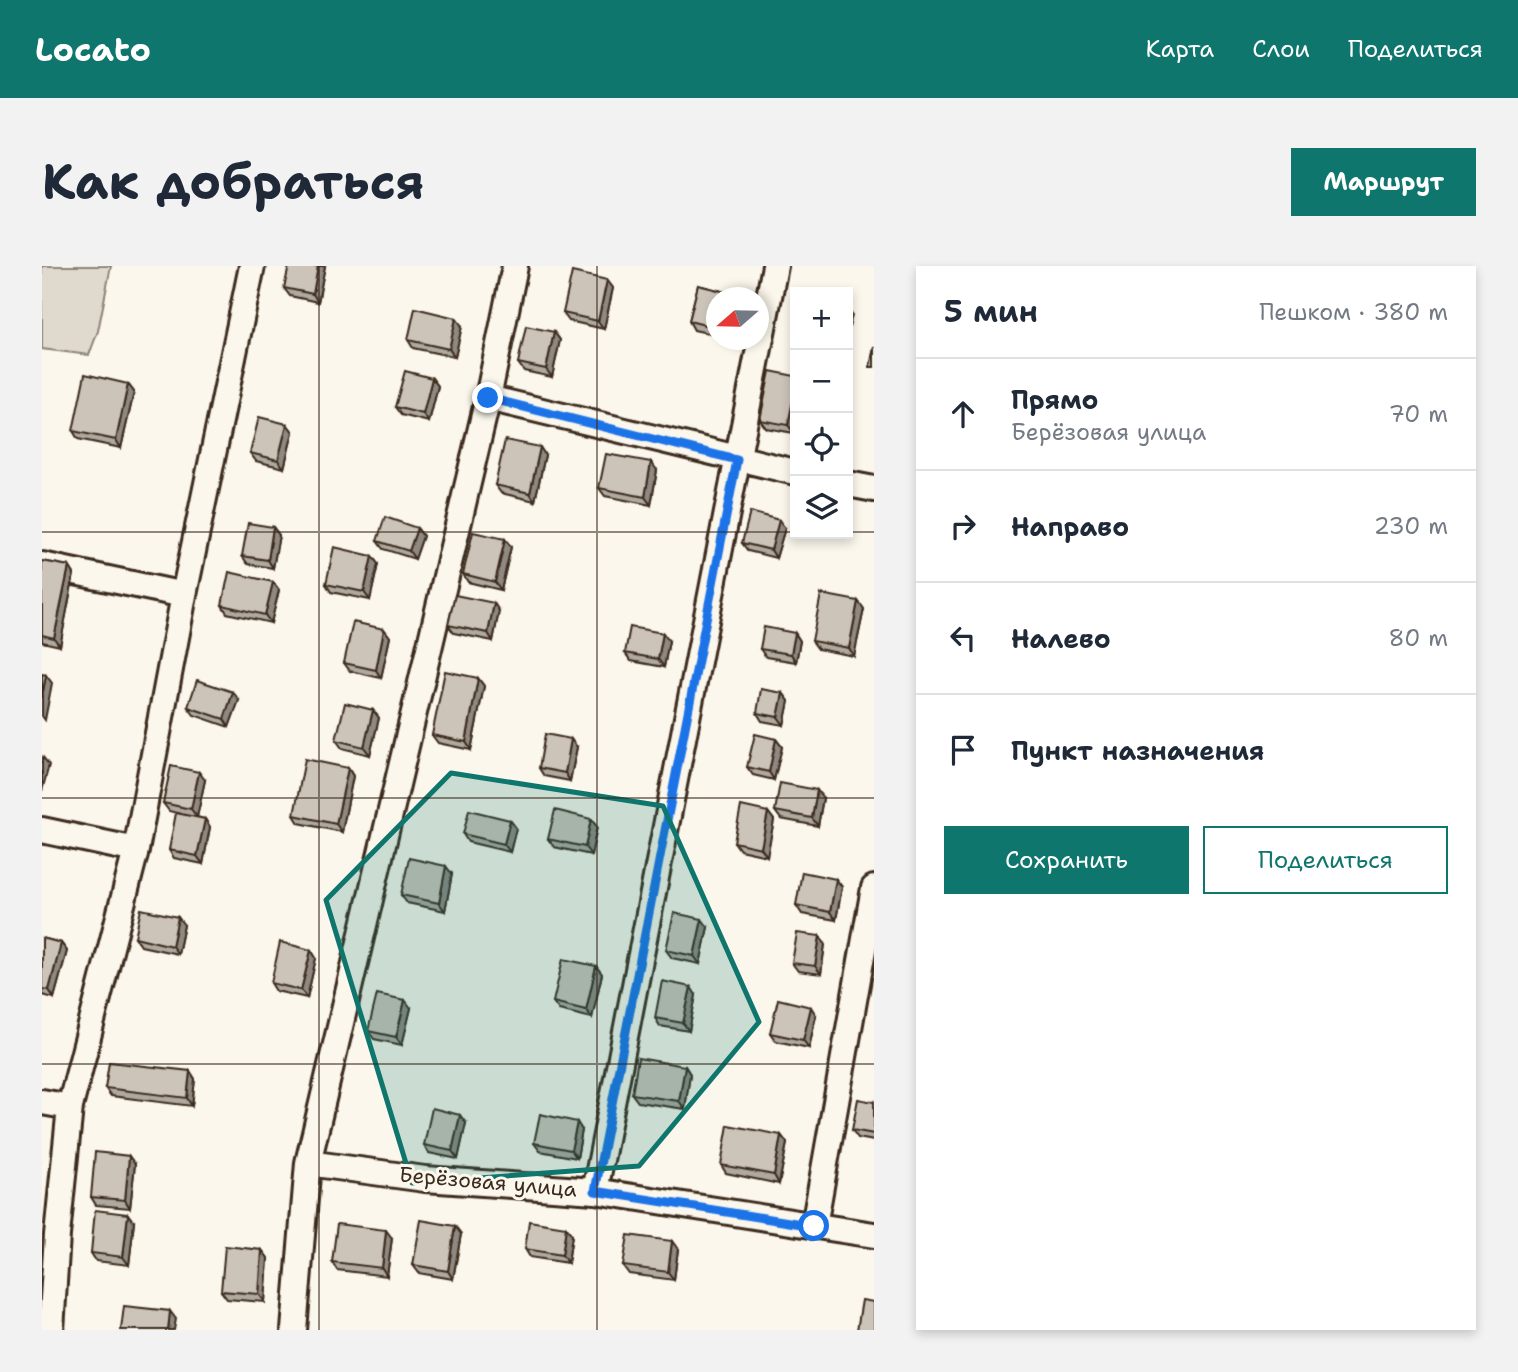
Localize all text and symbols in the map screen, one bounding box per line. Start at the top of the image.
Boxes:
text: Locato [35,27,151,72]
text: Карта [1146,33,1214,65]
text: Слои [1252,33,1310,65]
text: Поделиться [1348,33,1483,65]
button: Маршрут [1291,148,1476,216]
text: Как добраться [42,149,424,215]
north arrow [706,287,769,350]
map controls [790,287,853,539]
button: + [790,287,853,350]
text: 5 мин [944,291,1038,332]
text: Пешком · 380 m [1259,297,1448,327]
button: − [790,350,853,413]
route end [472,382,503,413]
text: Прямо [1011,382,1099,417]
icon: ahead [944,395,982,433]
text: 70 m [1389,399,1448,429]
button: locate [790,413,853,476]
text: Берёзовая улица [1011,417,1206,447]
button: layers [790,476,853,539]
icon: right [944,507,982,545]
text: Направо [1011,509,1129,544]
text: 230 m [1374,511,1448,541]
icon: left [944,619,982,657]
text: Налево [1011,621,1111,656]
text: 80 m [1389,623,1448,653]
icon: arrive [944,731,982,769]
text: Пункт назначения [1011,733,1264,768]
button: Сохранить [944,826,1189,894]
button: Поделиться [1203,826,1448,894]
street label: Берёзовая улица [398,1160,578,1204]
route start [798,1210,829,1241]

